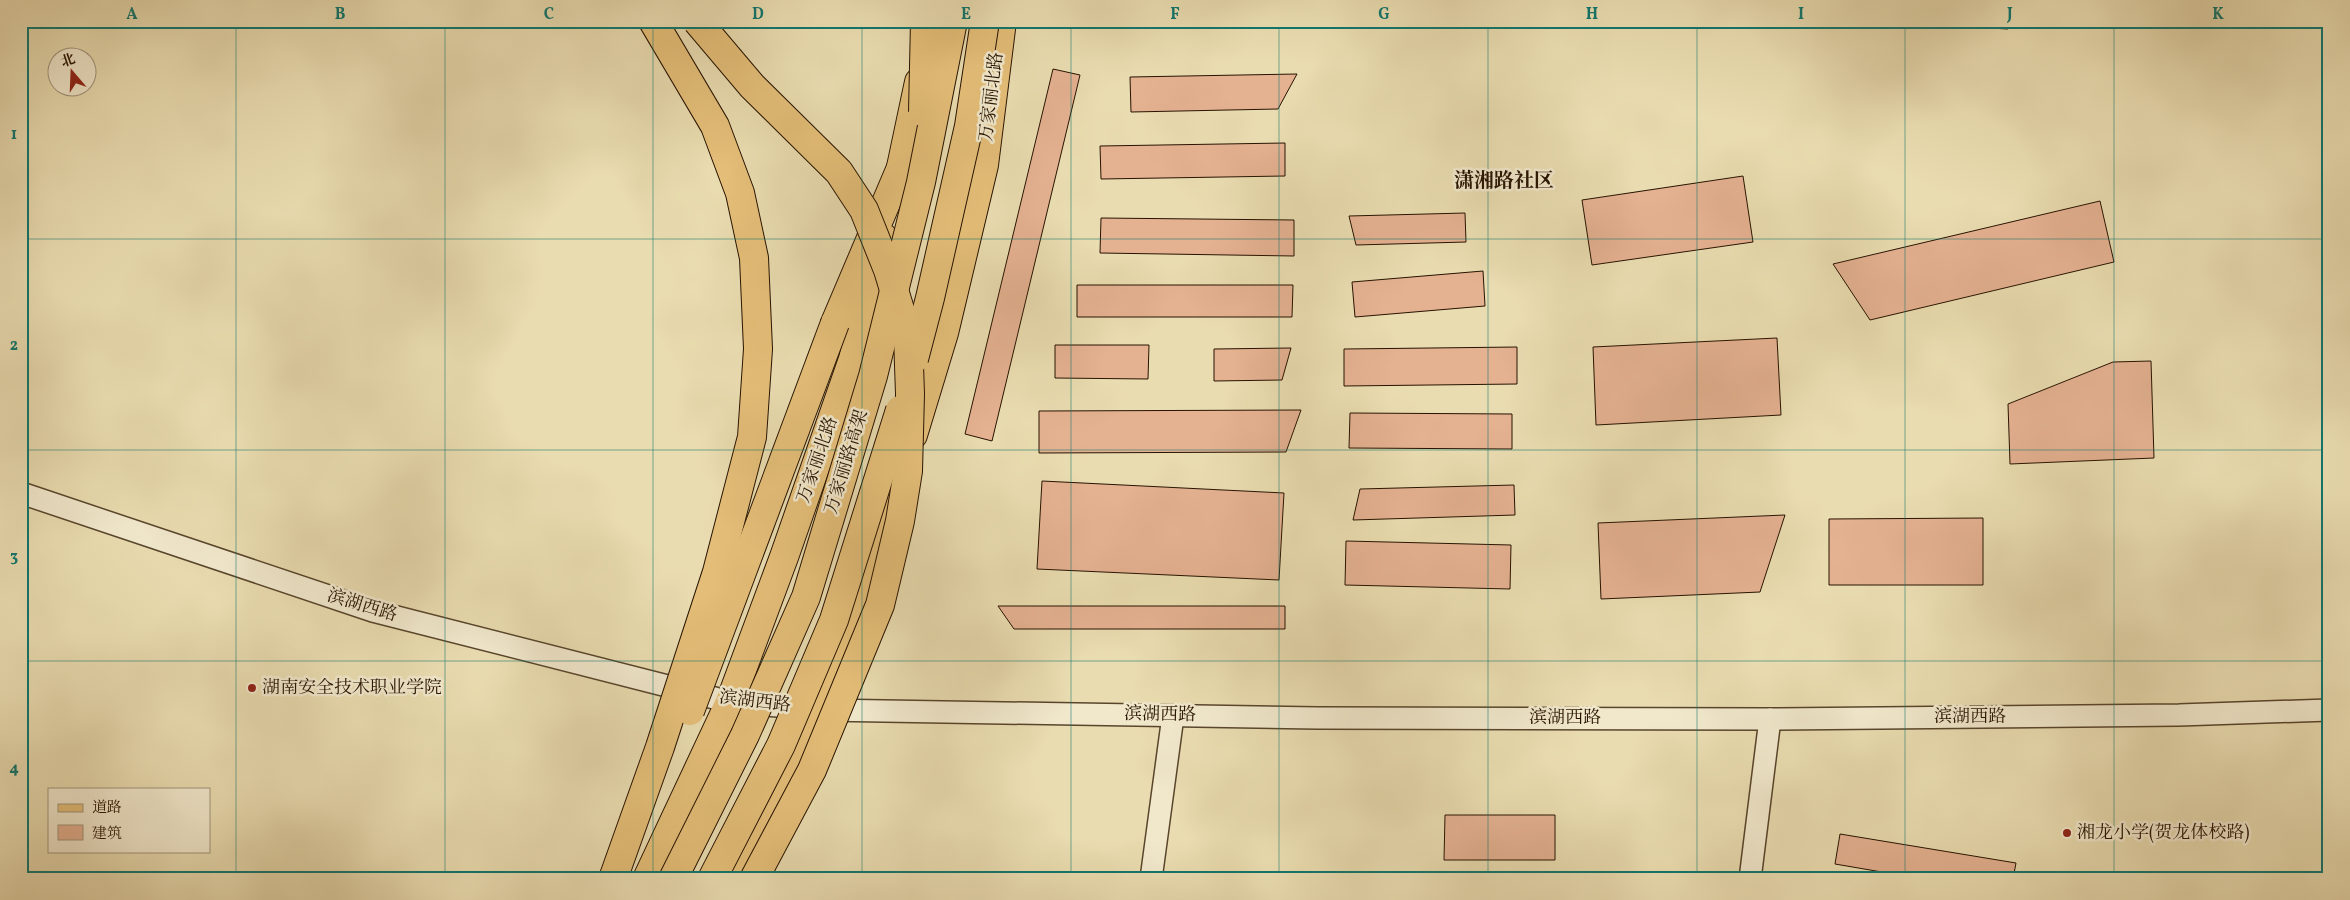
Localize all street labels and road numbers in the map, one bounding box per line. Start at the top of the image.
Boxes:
street label: 万家丽北路 [974,51,1010,143]
street label: 万家丽路高架 [819,407,875,517]
street label: 万家丽北路 [792,413,844,507]
street label: 滨湖西路 [324,584,400,628]
street label: 滨湖西路 [718,685,792,719]
street label: 滨湖西路 [1124,702,1196,728]
street label: 滨湖西路 [1934,705,2006,730]
street label: 滨湖西路 [1529,706,1601,731]

